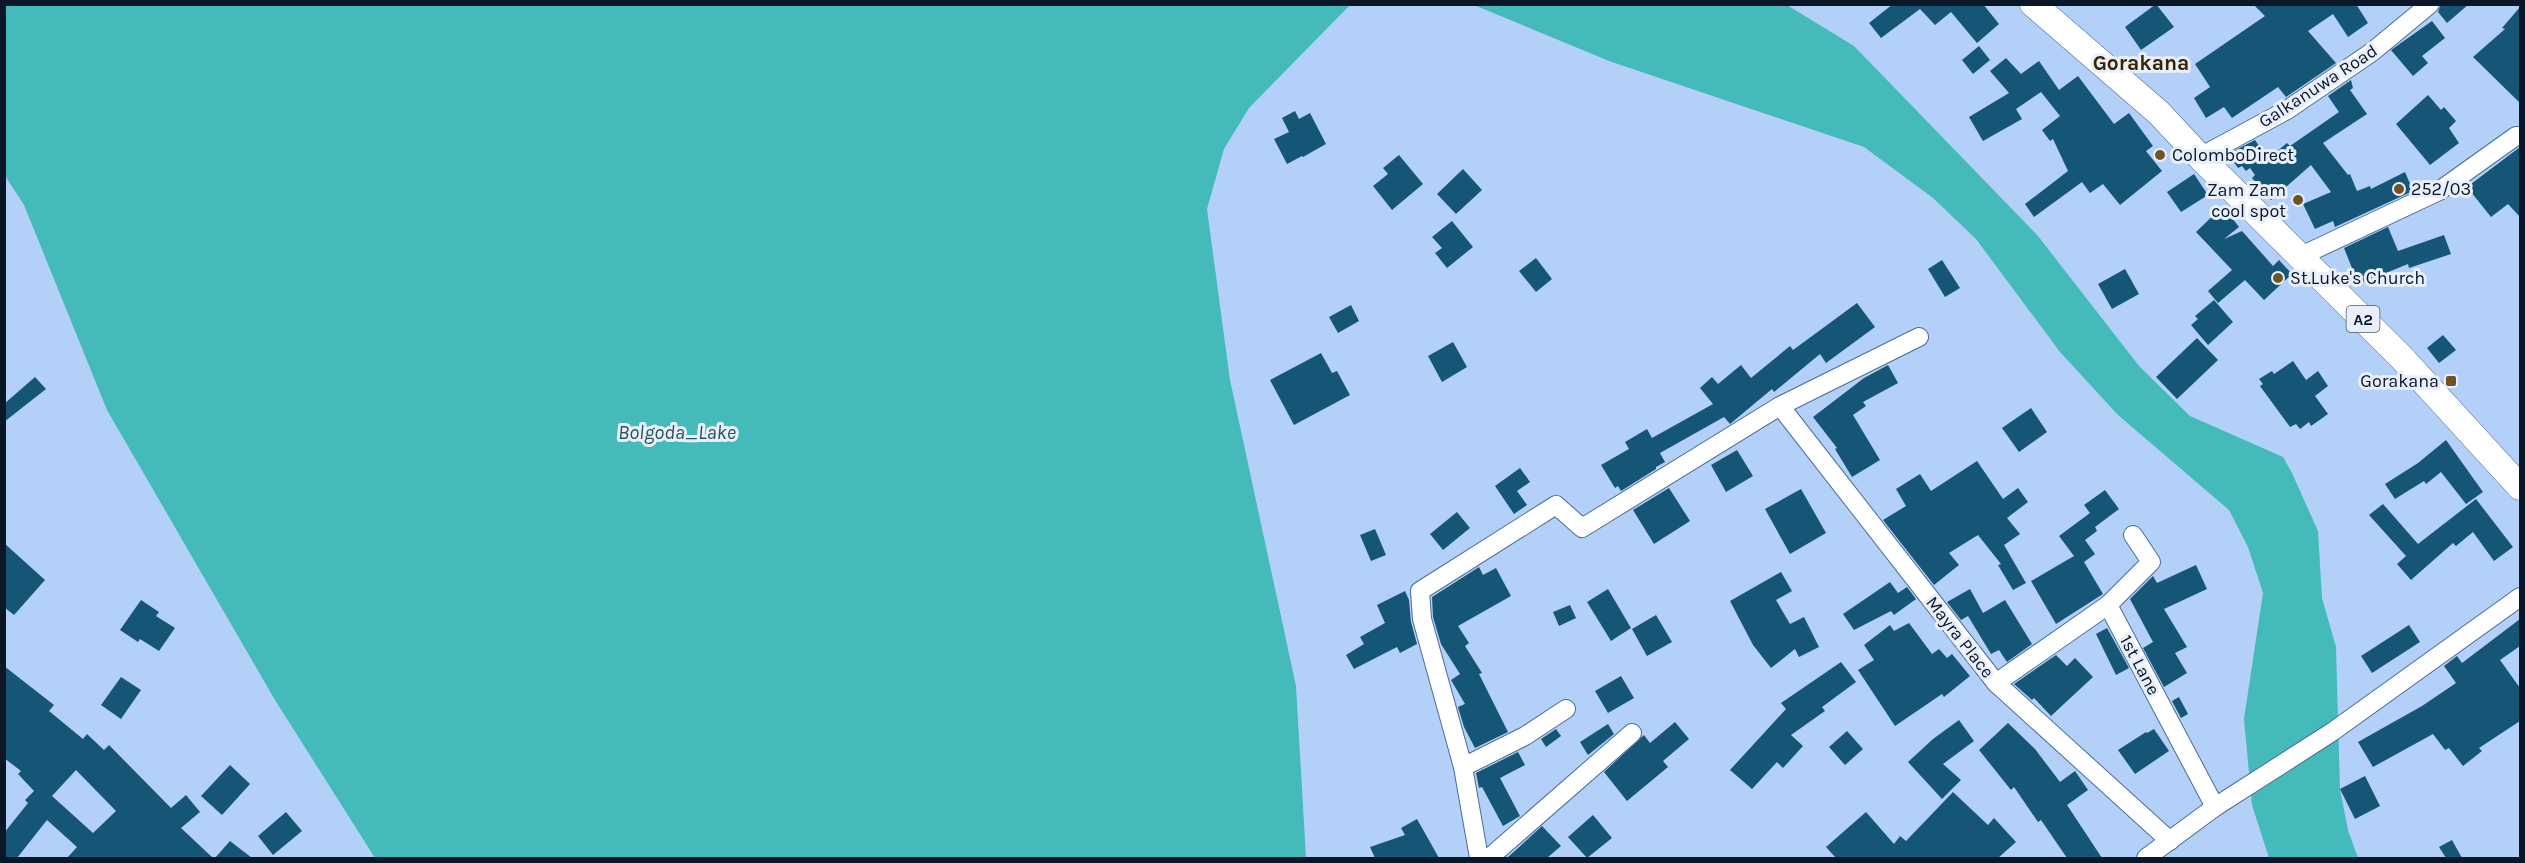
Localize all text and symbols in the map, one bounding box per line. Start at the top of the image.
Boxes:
street label: Galkanuwa Road [2255,39,2381,133]
district label: Gorakana [2093,51,2189,75]
place label: ColomboDirect [2172,144,2294,166]
marker: ColomboDirect [2153,148,2167,162]
place label: 252/03 [2411,178,2471,200]
place label: Zam Zam cool spot [2207,179,2286,222]
marker: 252/03 [2392,182,2406,196]
marker: Zam Zam cool spot [2291,193,2305,207]
place label: St.Luke's Church [2290,267,2425,289]
marker: St.Luke's Church [2271,271,2285,285]
road number: A2 [2346,306,2380,332]
place label: Gorakana [2360,370,2439,392]
marker: Gorakana [2444,374,2458,388]
water label: Bolgoda_Lake [618,421,736,444]
street label: Mayra Place [1921,592,1999,682]
street label: 1st Lane [2115,631,2165,699]

